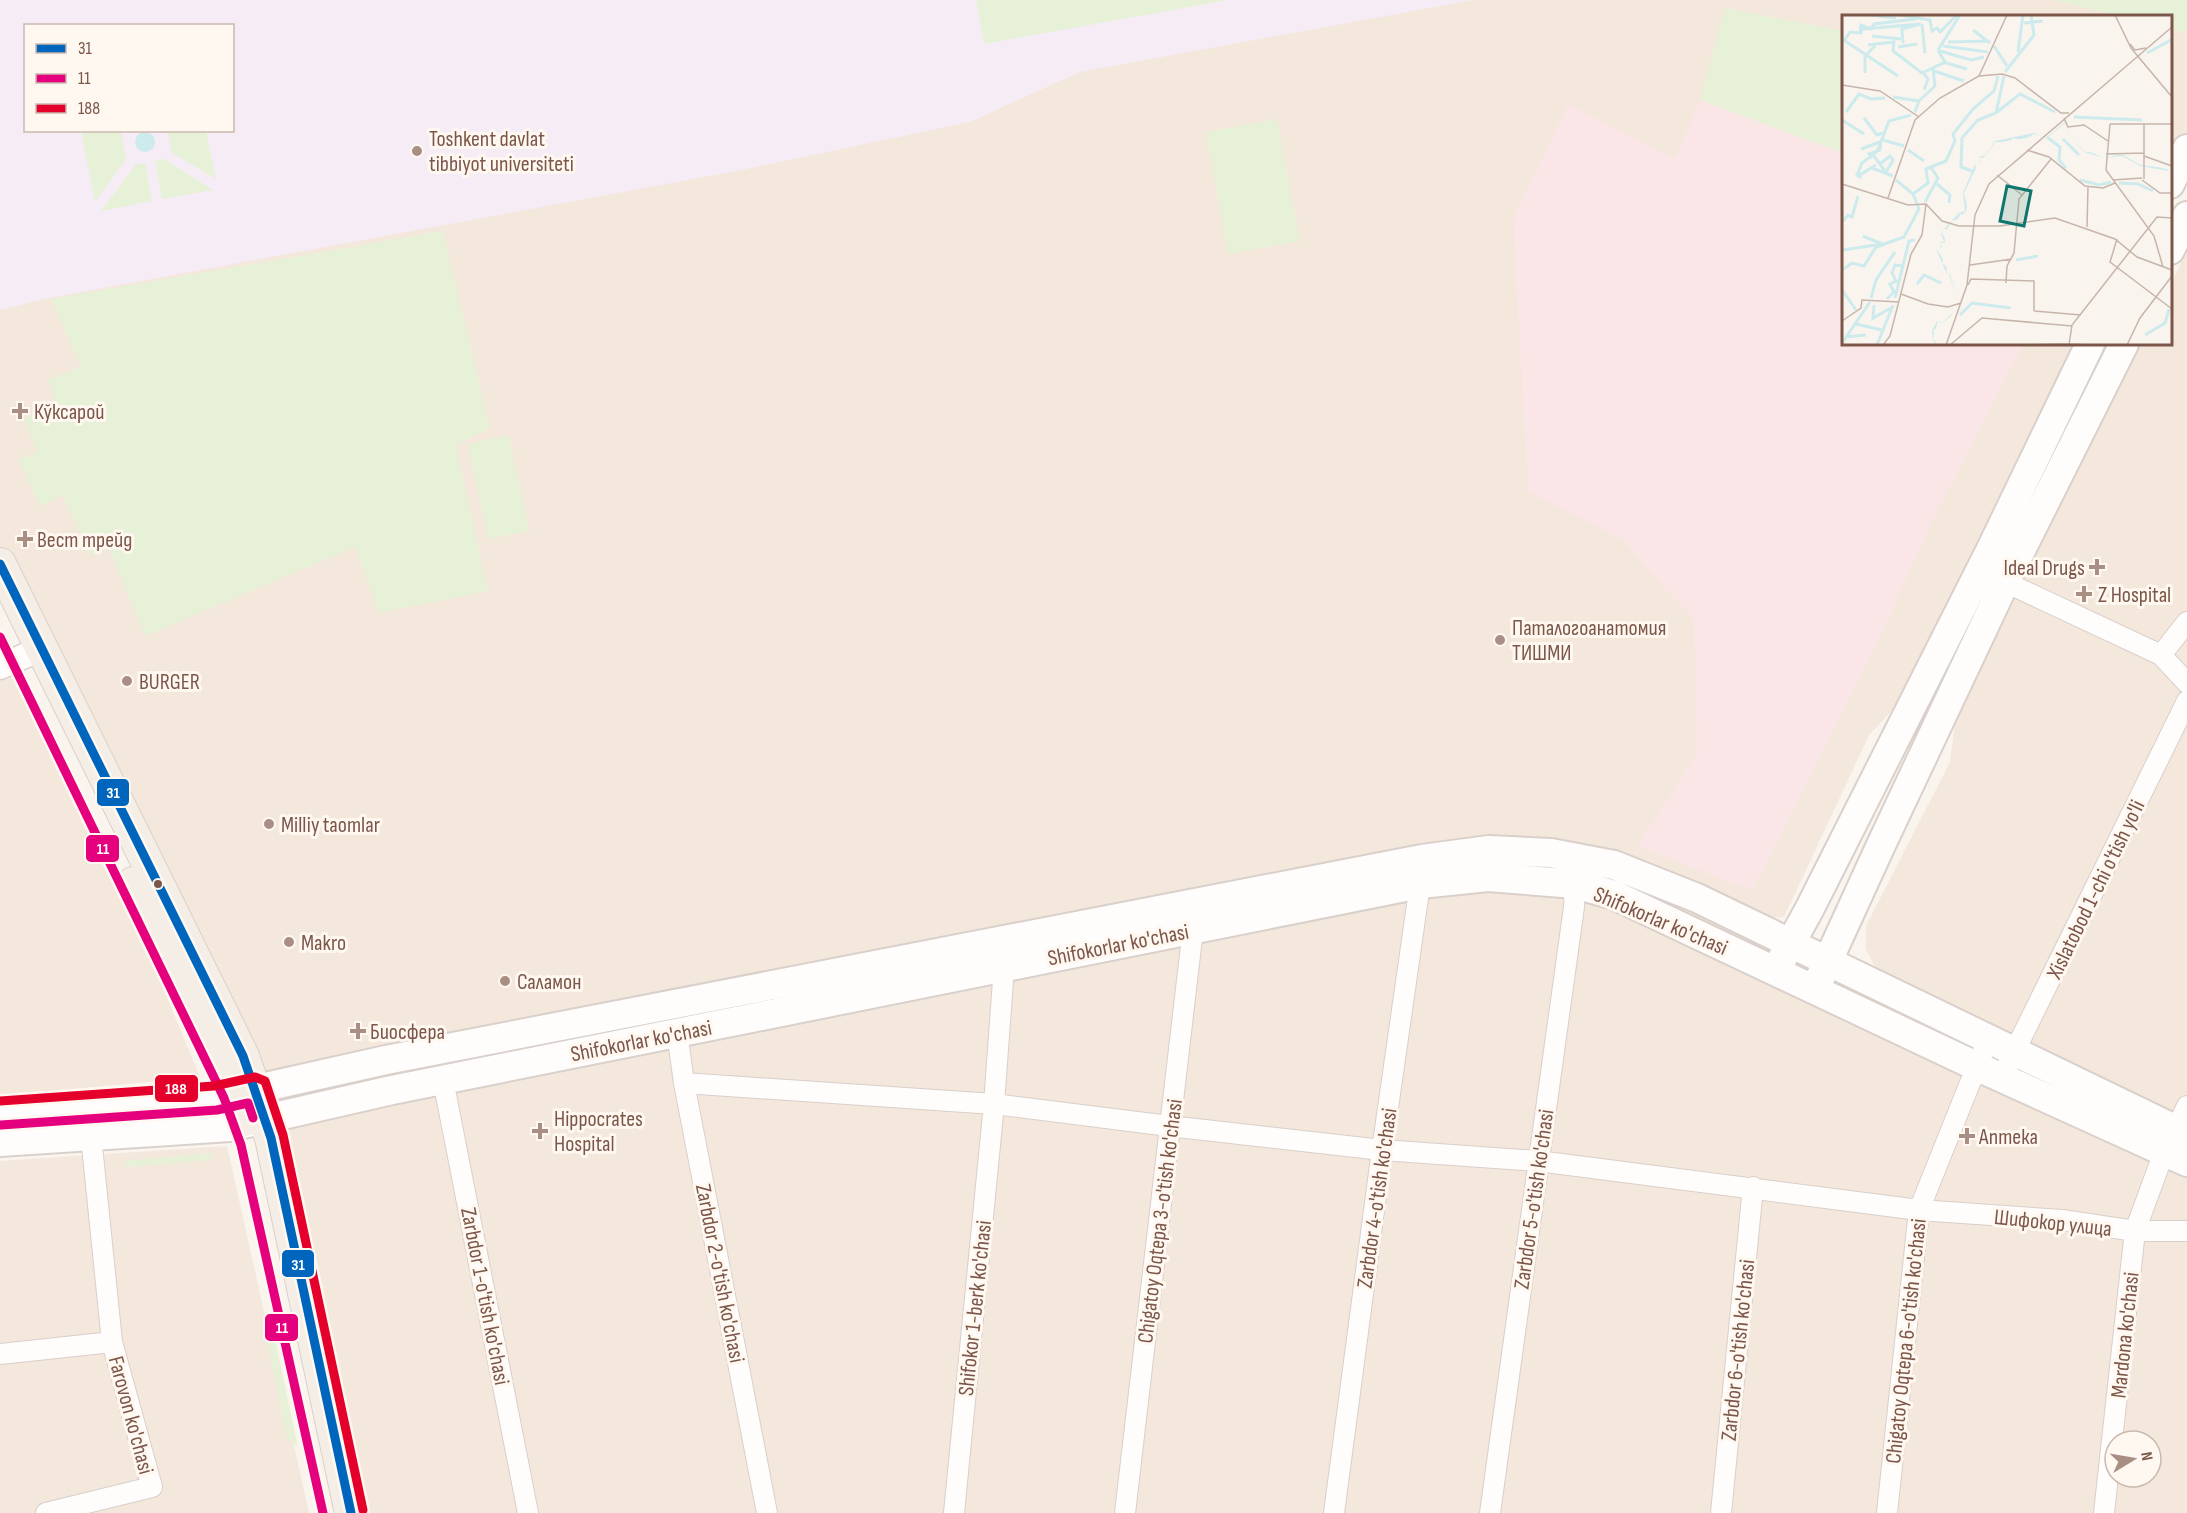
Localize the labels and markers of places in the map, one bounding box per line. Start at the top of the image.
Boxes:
place label: Toshkent davlat tibbiyot universiteti [429,126,574,178]
marker: Toshkent davlat tibbiyot universiteti [410,144,424,158]
place label: Кўксарой [34,399,105,426]
marker: Кўксарой [11,402,29,420]
place label: Вест трейд [37,527,132,554]
marker: Вест трейд [18,532,32,546]
place label: Ideal Drugs [2003,555,2085,582]
marker: Ideal Drugs [2090,560,2104,574]
place label: Z Hospital [2098,582,2171,609]
marker: Z Hospital [2075,585,2093,603]
place label: Паталогоанатомия ТИШМИ [1512,615,1666,667]
marker: Паталогоанатомия ТИШМИ [1493,633,1507,647]
place label: BURGER [139,669,200,696]
marker: BURGER [120,674,134,688]
place label: Milliy taomlar [281,812,380,839]
marker: Milliy taomlar [262,817,276,831]
unlabelled marker [152,878,164,890]
place label: Makro [301,930,346,957]
marker: Makro [282,935,296,949]
place label: Саламон [517,969,581,996]
marker: Саламон [498,974,512,988]
place label: Биосфера [370,1019,445,1046]
marker: Биосфера [351,1024,365,1038]
place label: Hippocrates Hospital [554,1106,643,1158]
marker: Hippocrates Hospital [531,1122,549,1140]
place label: Аптека [1978,1124,2038,1151]
marker: Аптека [1960,1129,1974,1143]

